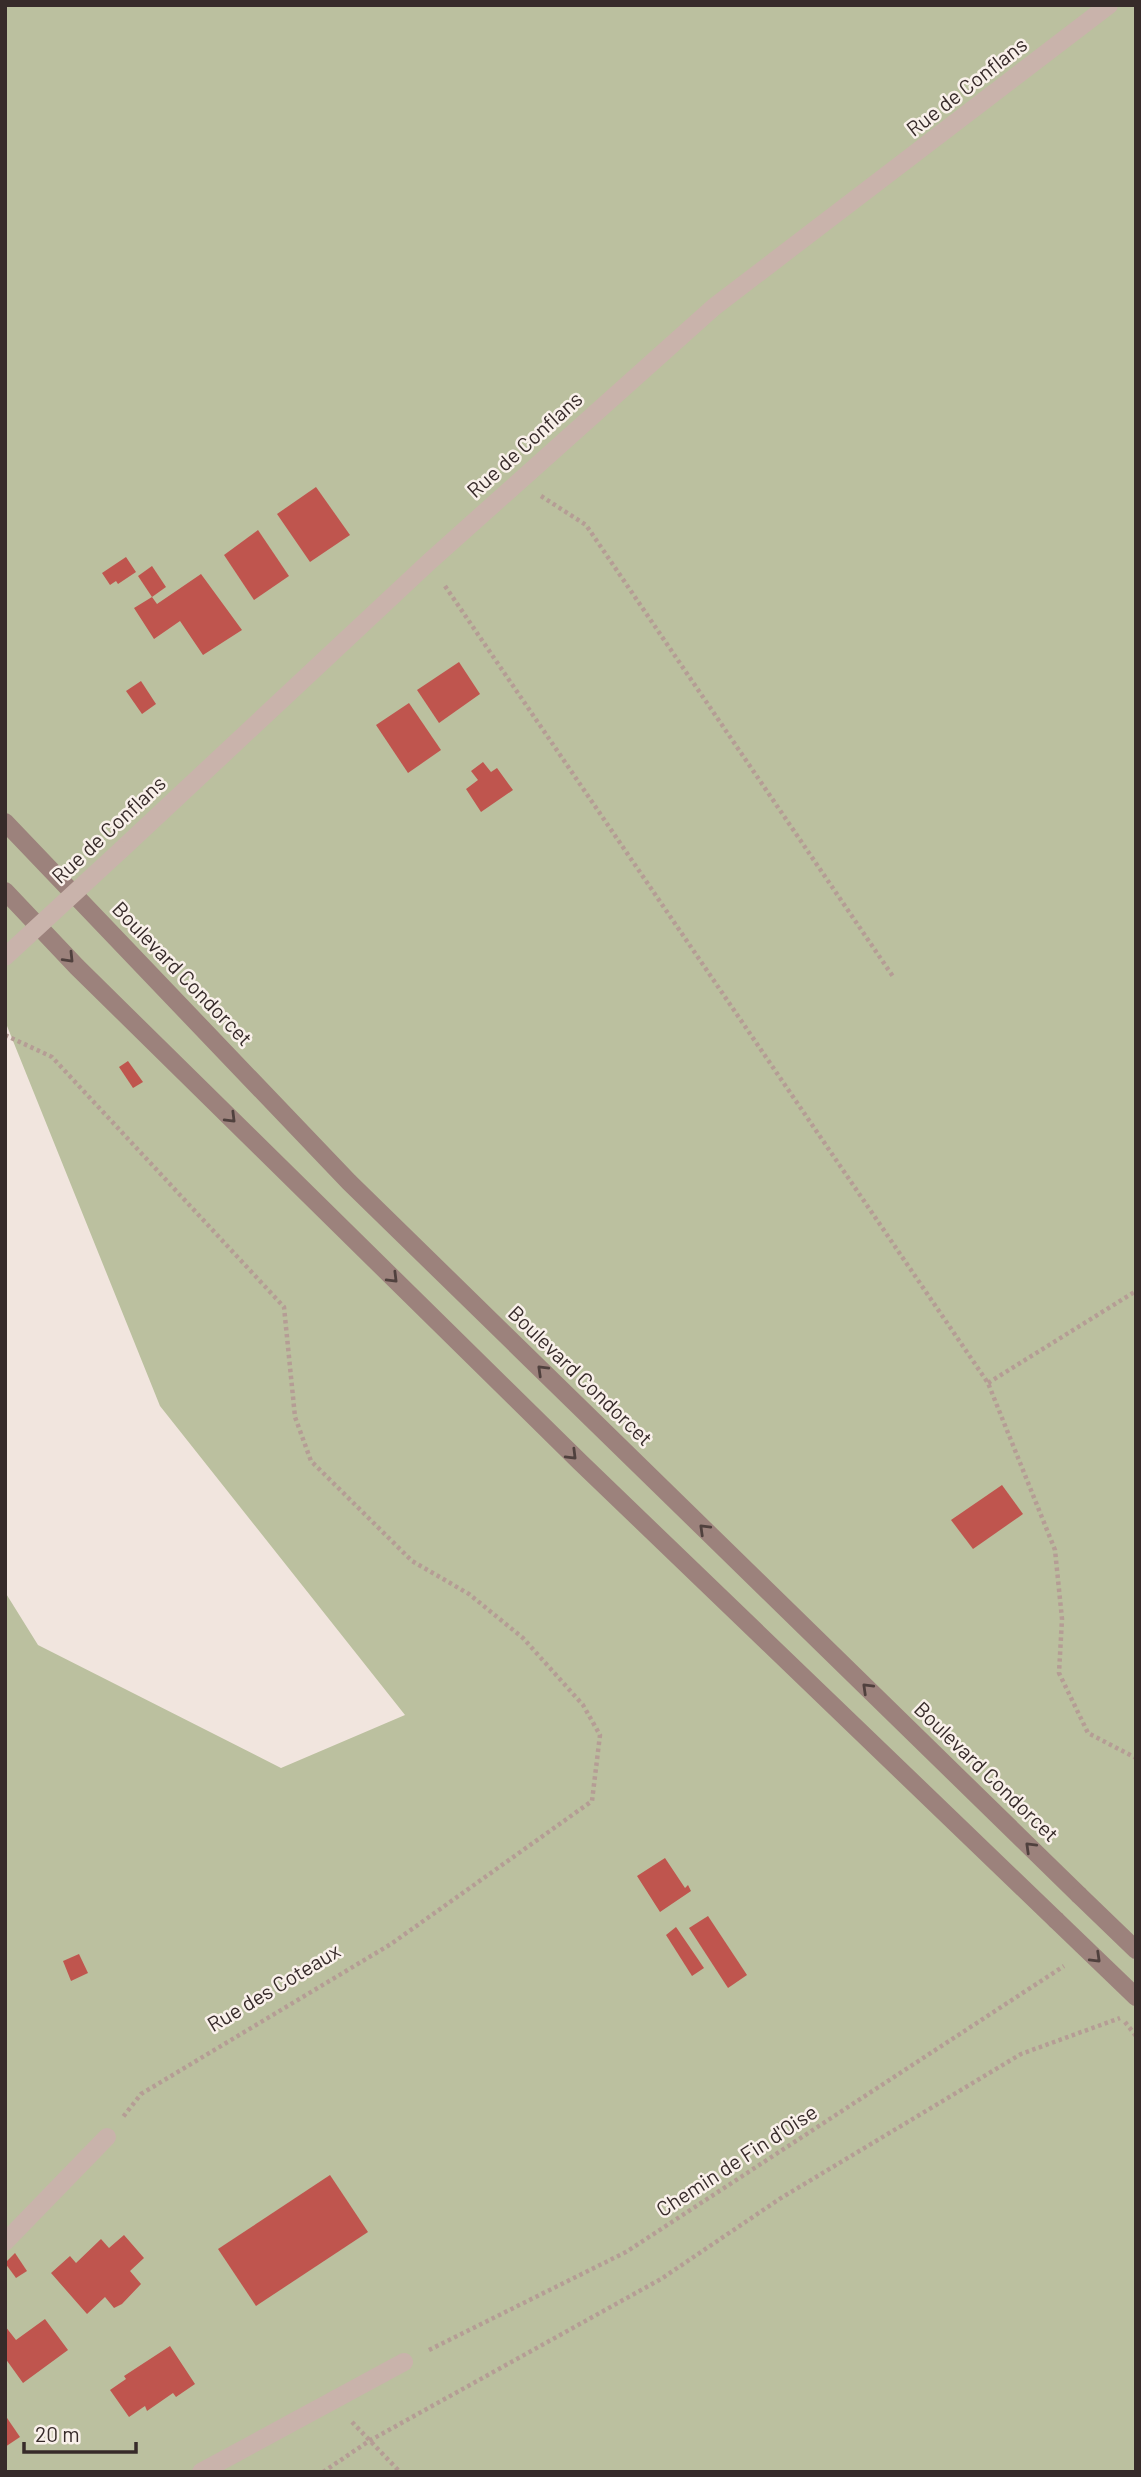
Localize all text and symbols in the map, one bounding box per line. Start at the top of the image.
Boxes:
street label: Rue de Conflans [901,31,1031,141]
street label: Rue de Conflans [461,386,587,502]
street label: Rue de Conflans [46,770,170,888]
street label: Boulevard Condorcet [108,896,258,1050]
one-way arrow [61,950,74,963]
one-way arrow [223,1110,236,1123]
one-way arrow [385,1270,397,1282]
street label: Boulevard Condorcet [504,1300,658,1450]
one-way arrow [537,1365,550,1378]
one-way arrow [564,1446,577,1459]
one-way arrow [700,1524,713,1537]
one-way arrow [863,1684,875,1696]
street label: Boulevard Condorcet [910,1696,1064,1846]
one-way arrow [1026,1843,1038,1855]
street label: Rue des Coteaux [202,1937,344,2036]
one-way arrow [1088,1950,1101,1963]
street label: Chemin de Fin d'Oise [651,2098,821,2221]
scale bar [24,2410,136,2454]
text: 20 m [35,2421,80,2446]

